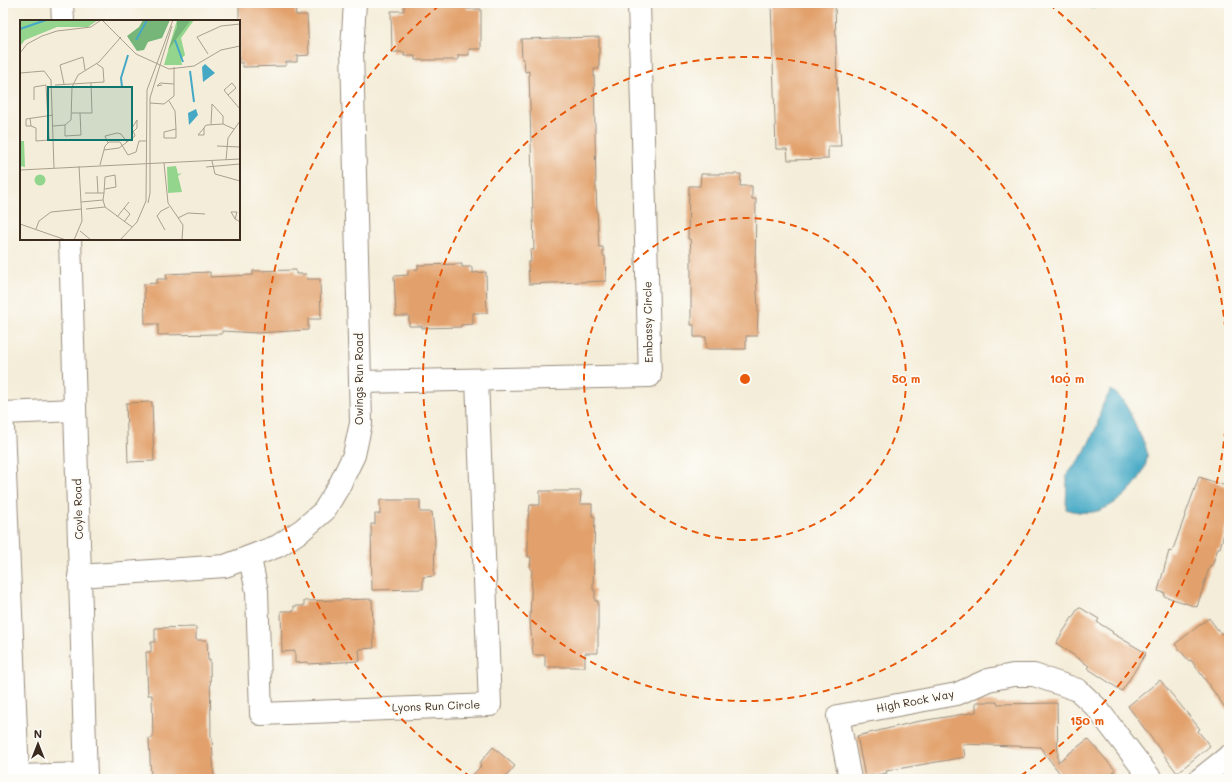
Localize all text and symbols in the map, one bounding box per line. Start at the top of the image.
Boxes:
inset map [20,20,240,240]
street label: Embassy Circle [639,281,656,363]
street label: Owings Run Road [351,333,366,425]
text: 50 m [892,370,920,386]
text: 100 m [1050,370,1084,386]
centre of rings [738,372,752,386]
street label: Coyle Road [69,478,86,540]
street label: High Rock Way [875,686,955,715]
street label: Lyons Run Circle [392,696,481,715]
text: 150 m [1070,712,1104,728]
north arrow [18,724,58,764]
text: N [34,726,42,741]

